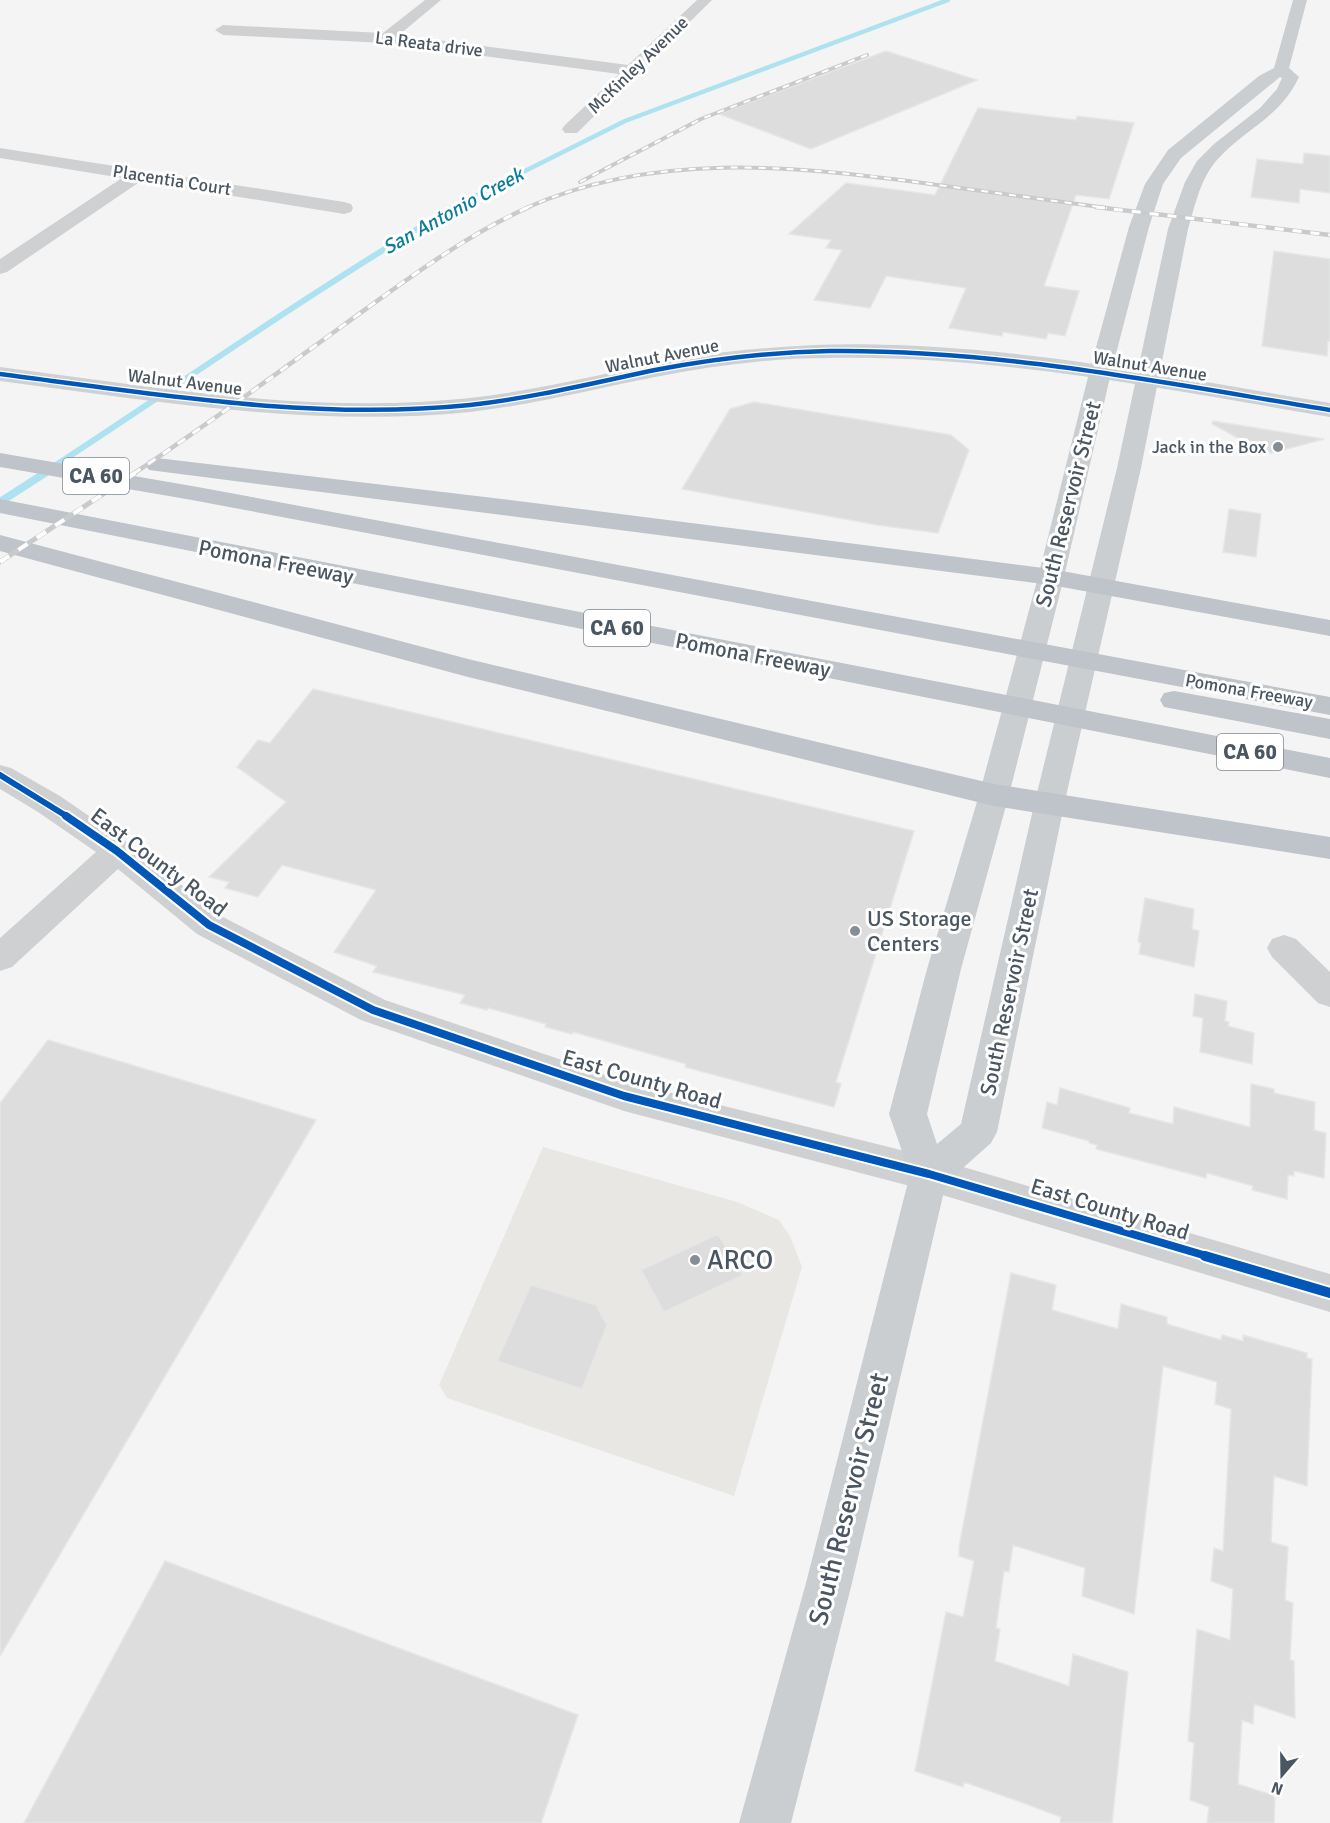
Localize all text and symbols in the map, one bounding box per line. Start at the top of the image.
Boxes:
street label: McKinley Avenue [583,12,693,118]
street label: La Reata drive [374,26,484,62]
street label: Placentia Court [111,160,233,200]
water label: San Antonio Creek [378,161,530,260]
street label: Walnut Avenue [603,334,721,378]
street label: Walnut Avenue [1091,346,1209,386]
street label: Walnut Avenue [126,364,244,400]
street label: South Reservoir Street [1029,398,1107,610]
place label: Jack in the Box [1152,436,1267,458]
marker: Jack in the Box [1271,440,1285,454]
road number: CA 60 [63,458,129,494]
street label: Pomona Freeway [196,534,357,590]
road number: CA 60 [584,610,650,646]
street label: Pomona Freeway [673,627,834,683]
street label: Pomona Freeway [1184,669,1315,713]
road number: CA 60 [1217,734,1283,770]
street label: East County Road [85,802,233,922]
street label: South Reservoir Street [974,886,1044,1098]
place label: US Storage Centers [867,905,972,957]
marker: US Storage Centers [848,924,862,938]
street label: East County Road [559,1043,725,1115]
street label: East County Road [1028,1172,1192,1246]
place label: ARCO [707,1244,773,1277]
marker: ARCO [688,1253,702,1267]
street label: South Reservoir Street [802,1369,896,1629]
north arrow [1252,1745,1312,1805]
text: N [1269,1777,1286,1799]

